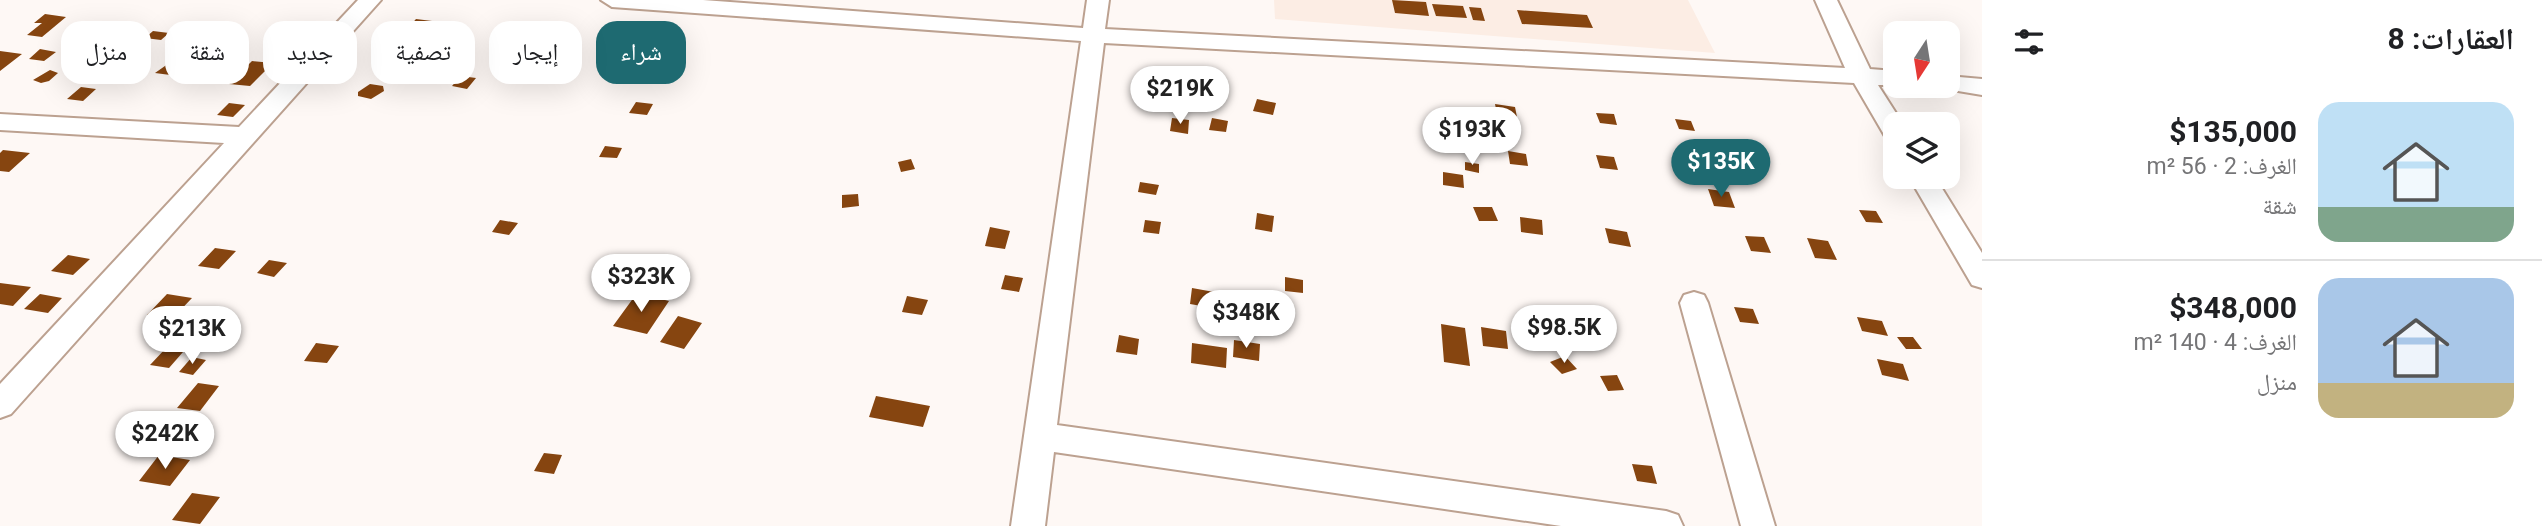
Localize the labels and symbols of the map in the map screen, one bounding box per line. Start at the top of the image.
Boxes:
north arrow [1883,21,1960,98]
pin: $219K [1131,66,1229,126]
pin: $193K [1423,108,1521,167]
pin: $135K [1672,140,1770,199]
pin: $323K [592,254,690,314]
pin: $348K [1197,290,1295,350]
pin: $213K [143,306,241,366]
pin: $98.5K [1507,306,1621,365]
pin: $242K [116,412,214,471]

